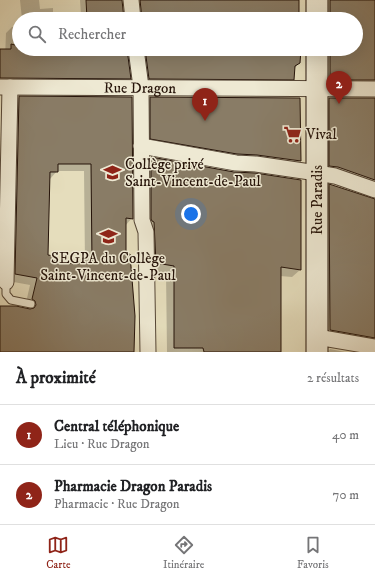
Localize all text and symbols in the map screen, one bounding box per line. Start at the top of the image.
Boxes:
search box [12,12,363,56]
icon: search [26,23,48,45]
text: Rechercher [58,25,126,44]
pin: 2 [326,71,352,104]
street label: Rue Dragon [104,78,176,97]
pin: 1 [192,88,218,121]
supermarket icon: Vival [283,124,303,144]
place label: Vival [305,125,337,144]
place label: Collège privé Saint-Vincent-de-Paul [125,155,261,191]
school or university icon: Collège privé Saint-Vincent-de-Paul [102,163,122,183]
street label: Rue Paradis [308,165,327,235]
your location [181,204,201,224]
school or university icon: SEGPA du Collège Saint-Vincent-de-Paul [98,227,118,247]
place label: SEGPA du Collège Saint-Vincent-de-Paul [40,249,176,285]
text: À proximité [16,367,96,389]
text: 2 résultats [307,370,359,386]
text: Central téléphonique [54,417,179,436]
text: 1 [27,427,31,443]
text: 40 m [332,427,359,443]
text: Lieu · Rue Dragon [54,436,150,452]
text: Pharmacie Dragon Paradis [54,477,212,496]
text: 2 [26,487,32,503]
text: 70 m [333,487,359,503]
text: Pharmacie · Rue Dragon [54,496,180,512]
tab: Carte [46,534,70,572]
tab: Itinéraire [163,534,204,572]
tab: Favoris [297,534,329,572]

